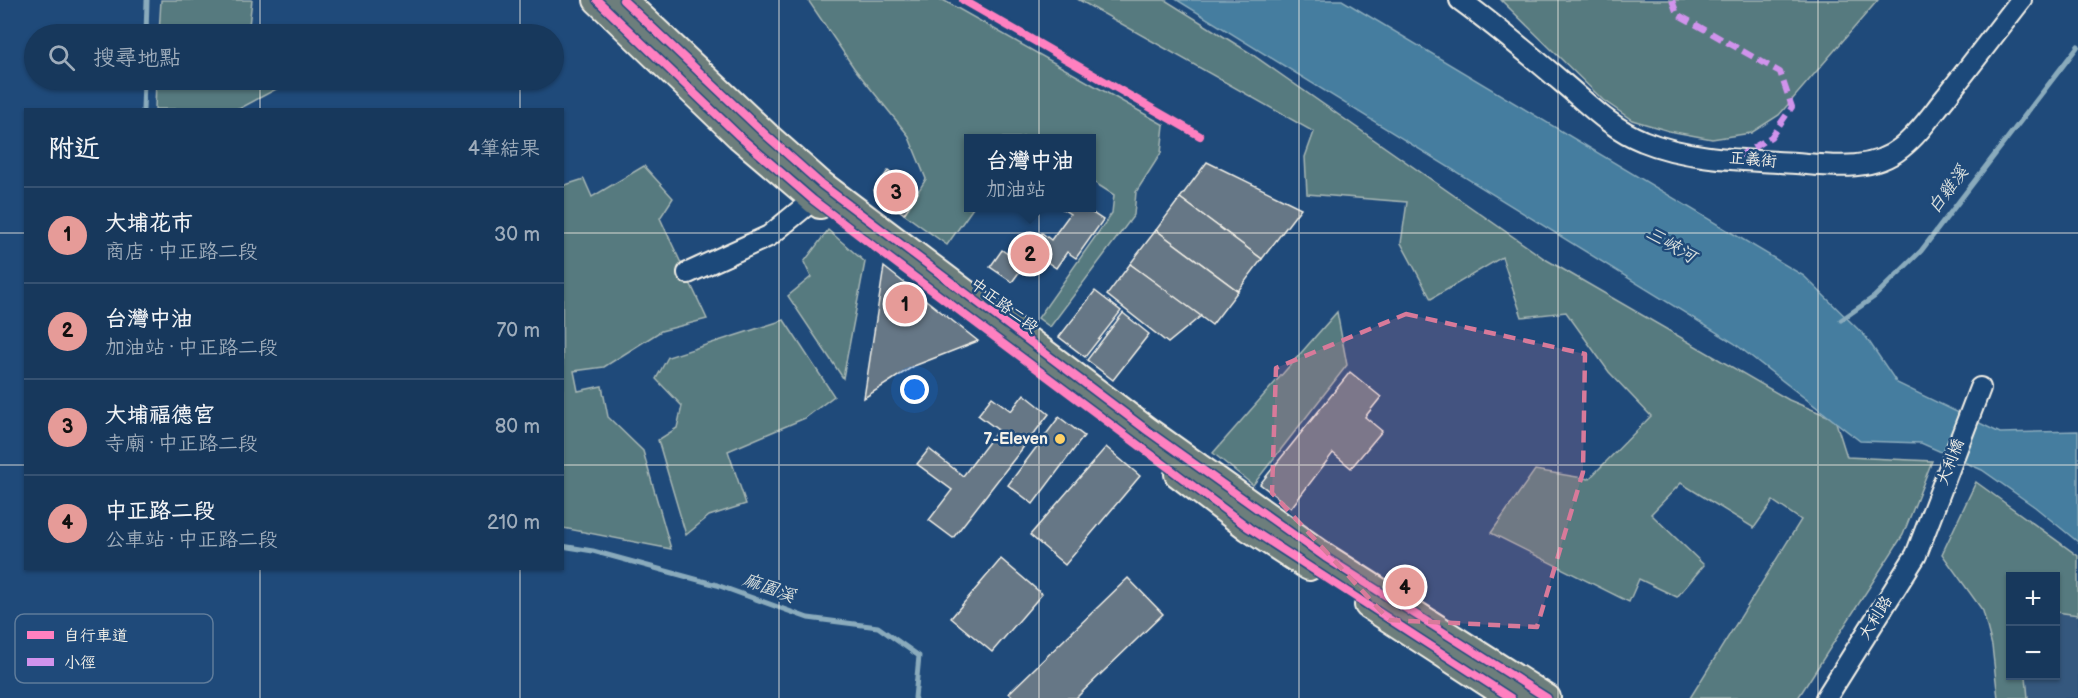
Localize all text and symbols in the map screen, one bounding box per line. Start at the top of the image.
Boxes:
search box [24,24,564,90]
icon: search [45,41,78,74]
text: 搜尋地點 [93,45,181,72]
text: 附近 [48,134,100,165]
popup [964,134,1096,212]
text: 4筆結果 [468,137,540,161]
text: 台灣中油 [986,148,1074,175]
street label: 正義街 [1728,148,1778,172]
water label: 白雞溪 [1923,161,1973,218]
pin: 3 [876,170,916,214]
text: 加油站 [986,178,1046,202]
text: 大埔花市 [105,210,193,237]
water label: 三峽河 [1642,222,1702,269]
text: 1 [63,223,72,247]
text: 30 m [494,223,540,247]
pin: 2 [1010,232,1050,276]
text: 商店 · 中正路二段 [105,240,258,264]
street label: 中正路二段 [966,274,1042,338]
pin: 1 [886,282,924,326]
text: 台灣中油 [105,306,193,333]
text: 2 [62,319,73,343]
text: 70 m [496,319,540,343]
text: 加油站 · 中正路二段 [105,336,278,360]
your location [900,375,929,404]
text: 大埔福德宮 [105,402,215,429]
text: 3 [62,415,73,439]
text: 80 m [495,415,540,439]
place label: 7-Eleven [984,430,1048,449]
text: 寺廟 · 中正路二段 [105,432,258,456]
marker: 7-Eleven [1053,432,1067,446]
street label: 大利橋 [1934,436,1968,488]
text: 中正路二段 [105,498,215,525]
text: 4 [62,511,73,535]
text: 210 m [487,511,540,535]
text: 公車站 · 中正路二段 [105,528,278,552]
pin: 4 [1386,564,1424,610]
water label: 麻園溪 [740,569,799,607]
map controls [2006,572,2060,680]
button: + [2006,572,2060,626]
street label: 大利路 [1855,593,1897,643]
legend [15,614,213,683]
button: − [2006,626,2060,680]
text: 自行車道 [64,627,128,646]
text: 小徑 [64,654,96,673]

